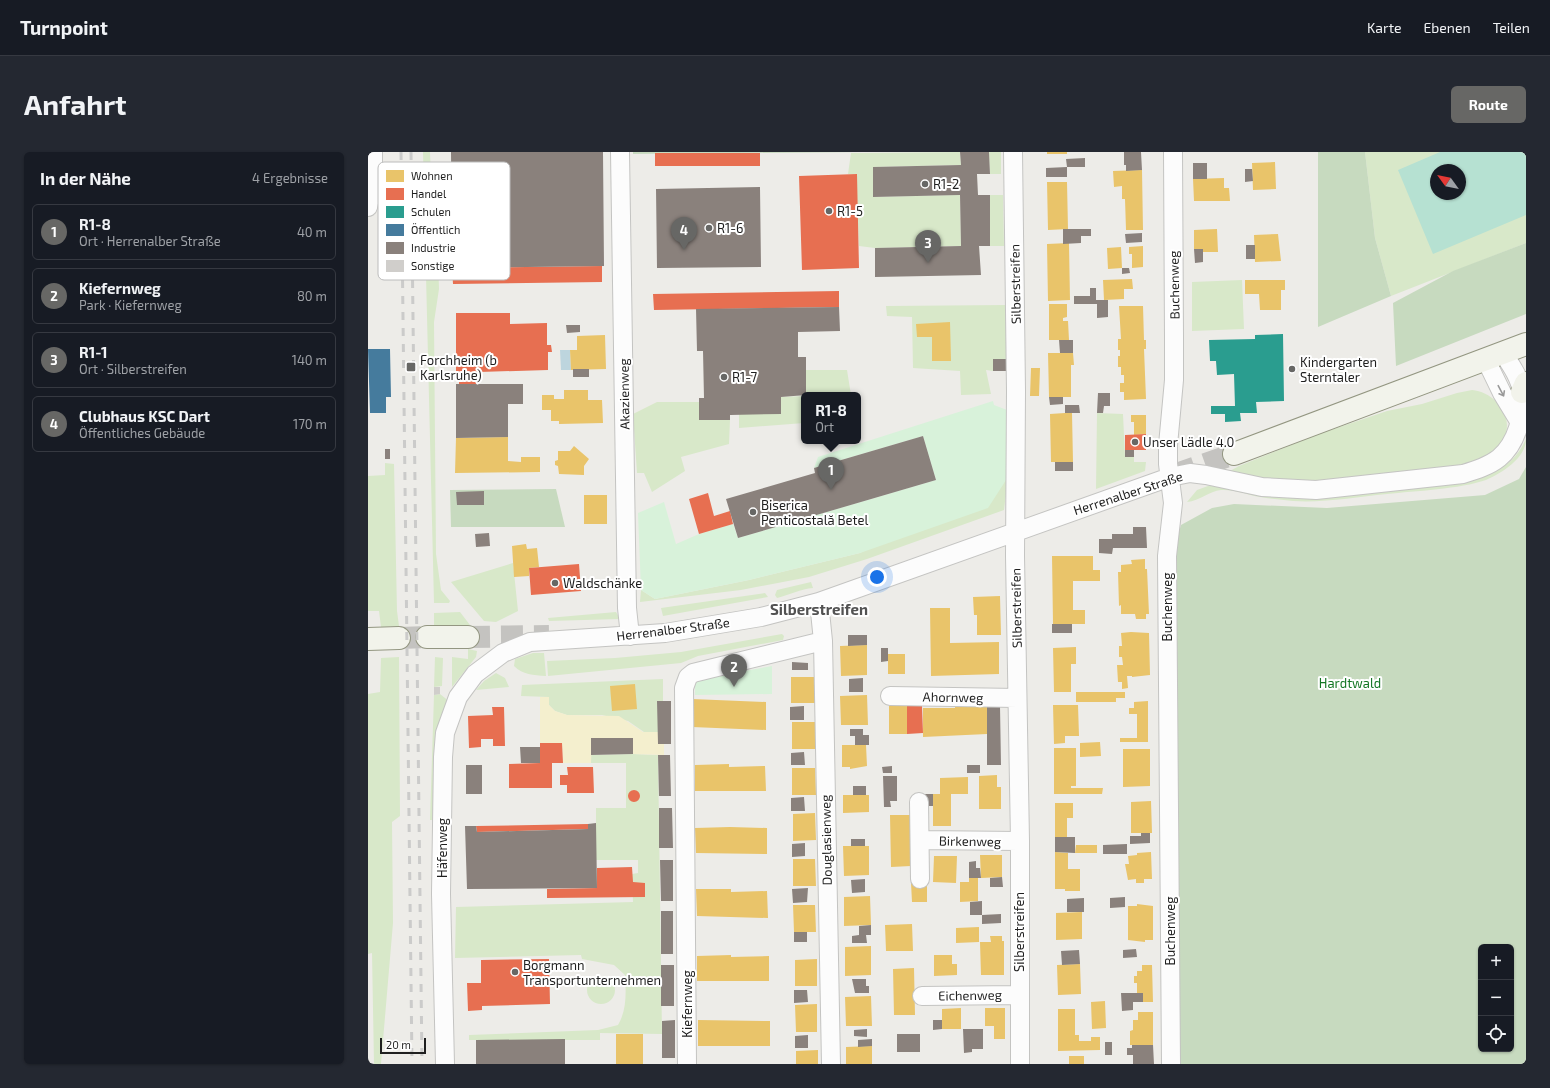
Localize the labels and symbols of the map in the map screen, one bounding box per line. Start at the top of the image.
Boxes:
legend [378,162,510,280]
north arrow [1430,164,1466,200]
text: Wohnen [411,169,453,182]
place label: R1-2 [933,176,959,192]
marker: R1-2 [920,179,930,189]
text: Handel [411,187,447,200]
place label: R1-5 [837,203,863,219]
text: Schulen [411,205,451,218]
marker: R1-5 [824,206,834,216]
pin: 4 [671,217,697,250]
place label: R1-6 [717,220,743,236]
text: Öffentlich [411,222,460,236]
marker: R1-6 [704,223,714,233]
pin: 3 [915,230,941,263]
text: Industrie [411,241,456,254]
street label: Silberstreifen [1006,244,1024,324]
street label: Buchenweg [1165,250,1183,320]
text: Sonstige [411,259,454,272]
place label: Forchheim (b Karlsruhe) [420,352,497,383]
place label: Kindergarten Sterntaler [1300,354,1377,385]
street label: Akazienweg [615,358,633,430]
marker: Forchheim (b Karlsruhe) [405,361,417,373]
marker: Kindergarten Sterntaler [1287,364,1297,374]
place label: R1-7 [732,369,757,385]
marker: R1-7 [719,372,729,382]
one-way arrow [1498,385,1506,397]
place label: Unser Lädle 4.0 [1143,434,1234,450]
marker: Unser Lädle 4.0 [1130,437,1140,447]
pin: 1 [818,457,844,490]
street label: Herrenalber Straße [1071,468,1185,518]
place label: Biserica Penticostală Betel [761,497,869,528]
marker: Biserica Penticostală Betel [748,507,758,517]
your location [867,567,887,587]
street label: Silberstreifen [1007,568,1025,648]
street label: Buchenweg [1159,573,1175,641]
place label: Waldschänke [563,575,642,591]
marker: Waldschänke [550,578,560,588]
district label: Silberstreifen [770,600,868,618]
street label: Herrenalber Straße [615,614,731,644]
pin: 2 [721,654,747,687]
park label: Hardtwald [1319,675,1381,691]
street label: Ahornweg [923,688,983,706]
street label: Douglasienweg [817,794,835,886]
street label: Häfenweg [434,818,450,878]
street label: Birkenweg [939,832,1001,850]
street label: Silberstreifen [1011,892,1027,972]
street label: Buchenweg [1162,897,1178,965]
place label: Borgmann Transportunternehmen [523,957,661,988]
marker: Borgmann Transportunternehmen [510,967,520,977]
street label: Kiefernweg [679,970,695,1038]
street label: Eichenweg [938,986,1002,1004]
scale bar [380,1036,426,1055]

